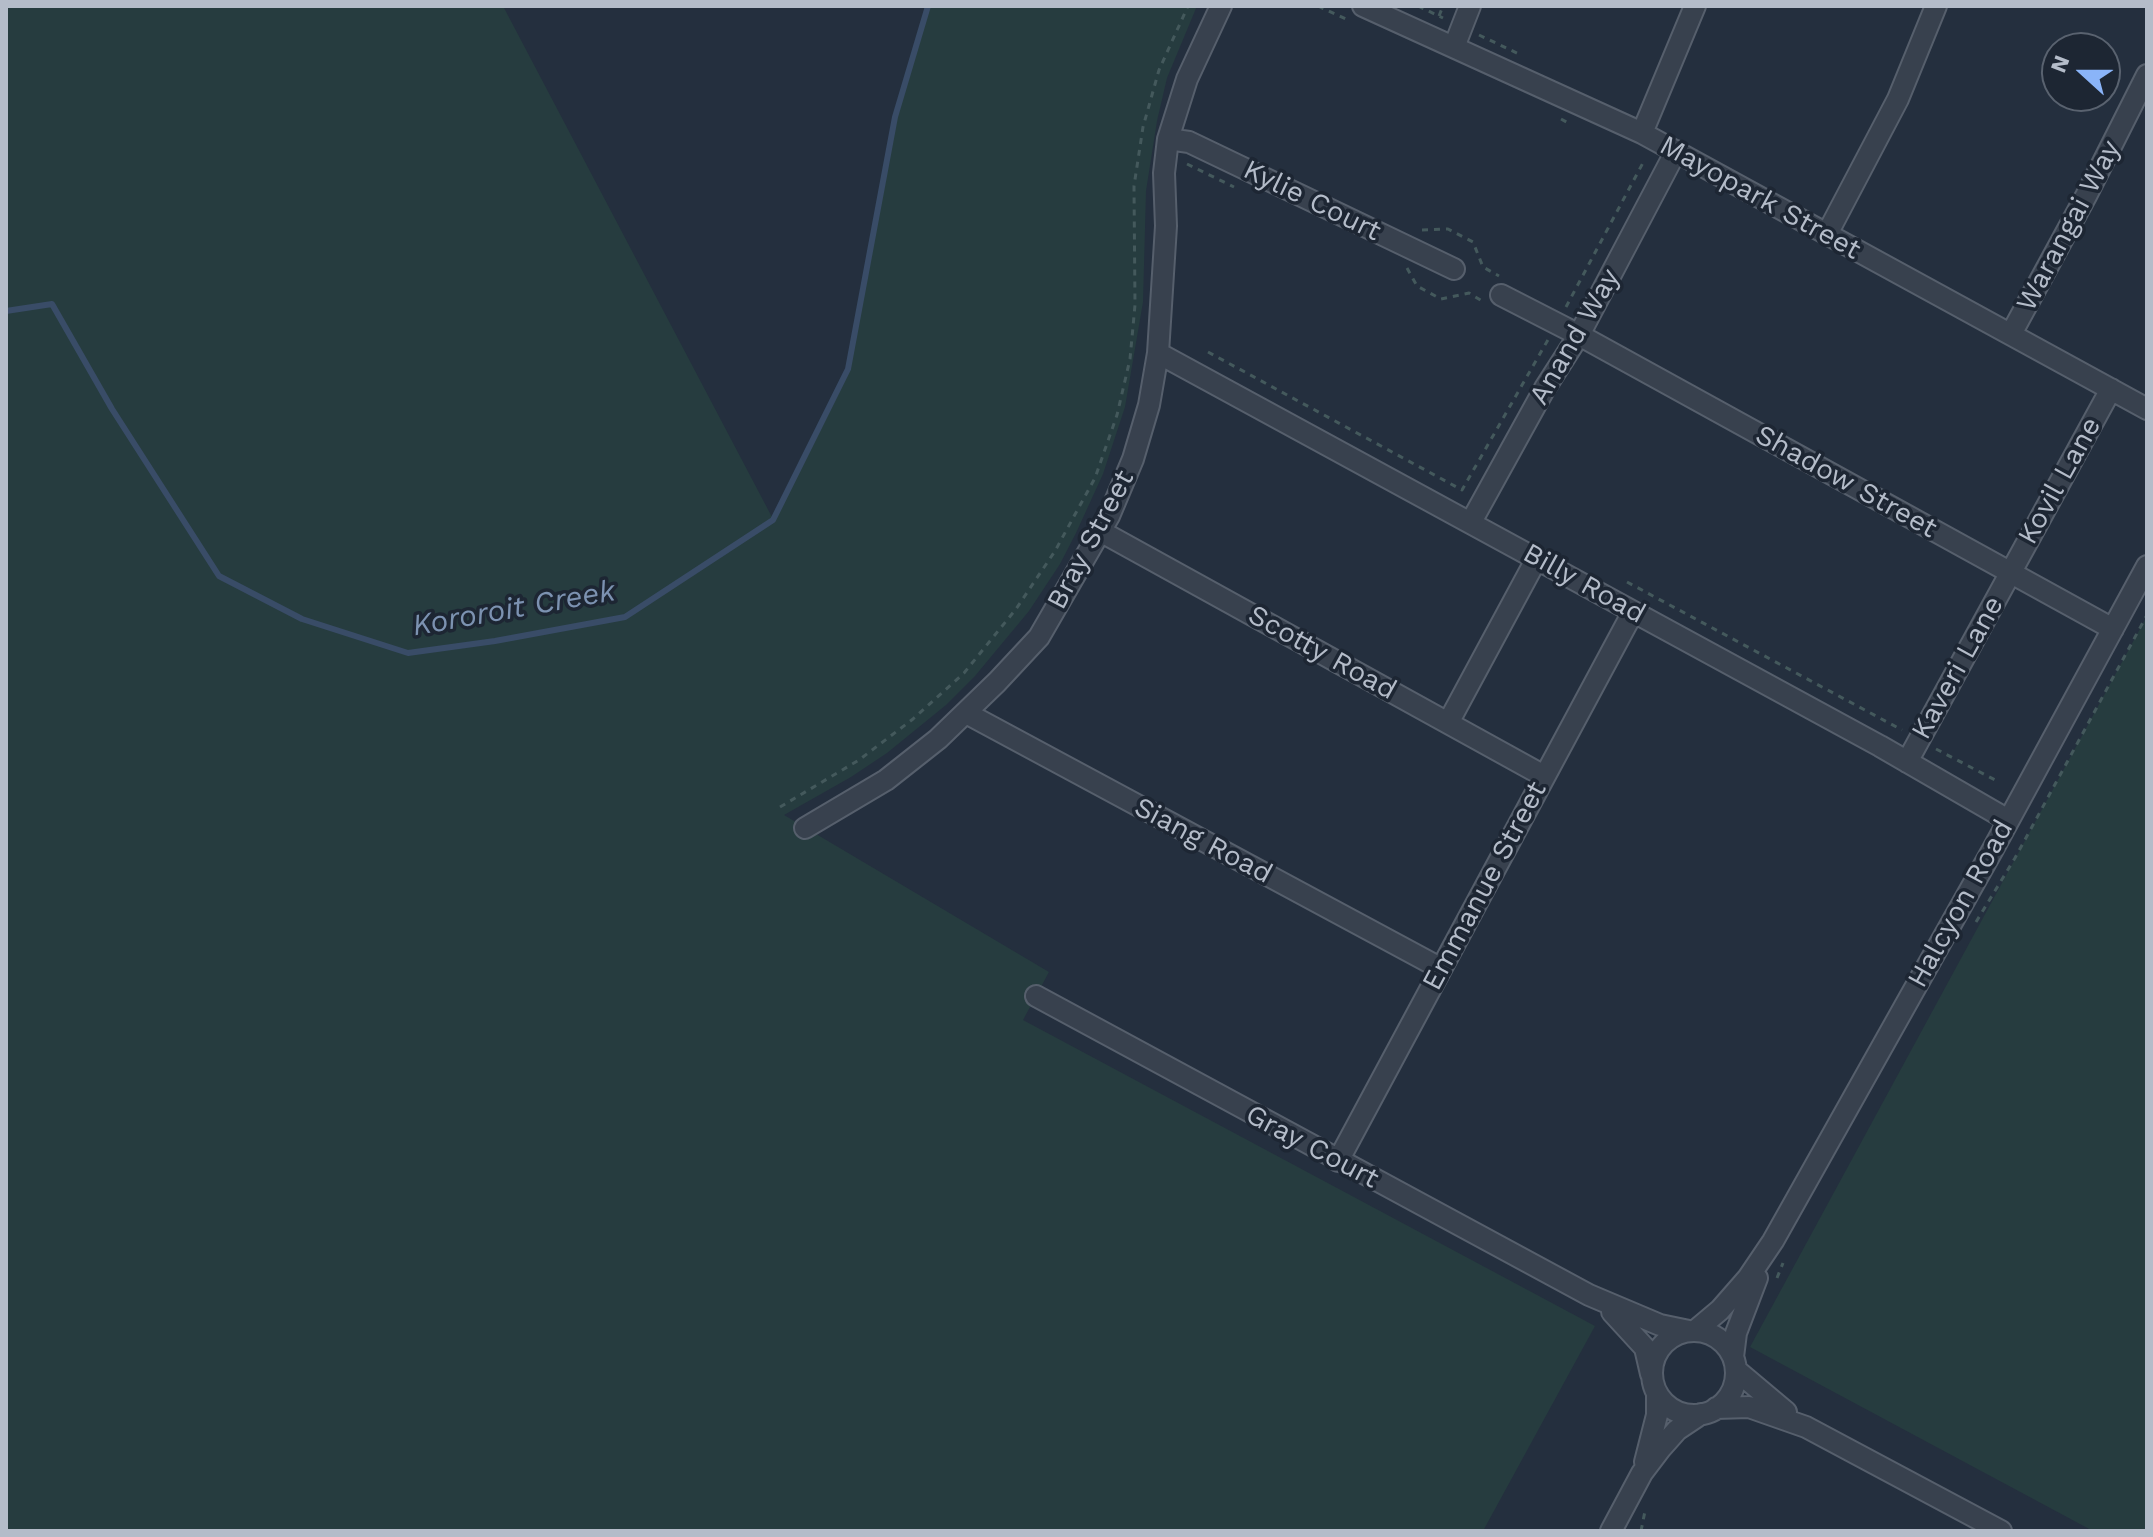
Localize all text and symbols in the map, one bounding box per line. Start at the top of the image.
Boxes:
north arrow [2041,32,2121,112]
text: N [2045,52,2075,76]
street label: Mayopark Street [1654,129,1866,267]
street label: Warangai Way [2010,135,2128,317]
street label: Kylie Court [1238,153,1386,249]
street label: Anand Way [1523,263,1627,411]
street label: Kovil Lane [2011,412,2109,550]
street label: Shadow Street [1749,418,1943,546]
street label: Bray Street [1040,465,1142,615]
street label: Billy Road [1517,537,1651,631]
water label: Kororoit Creek [410,573,618,645]
street label: Kaveri Lane [1905,591,2011,745]
street label: Scotty Road [1242,599,1402,707]
street label: Emmanue Street [1416,776,1554,996]
street label: Siang Road [1128,791,1278,891]
street label: Halcyon Road [1901,814,2021,994]
street label: Gray Court [1240,1098,1384,1196]

